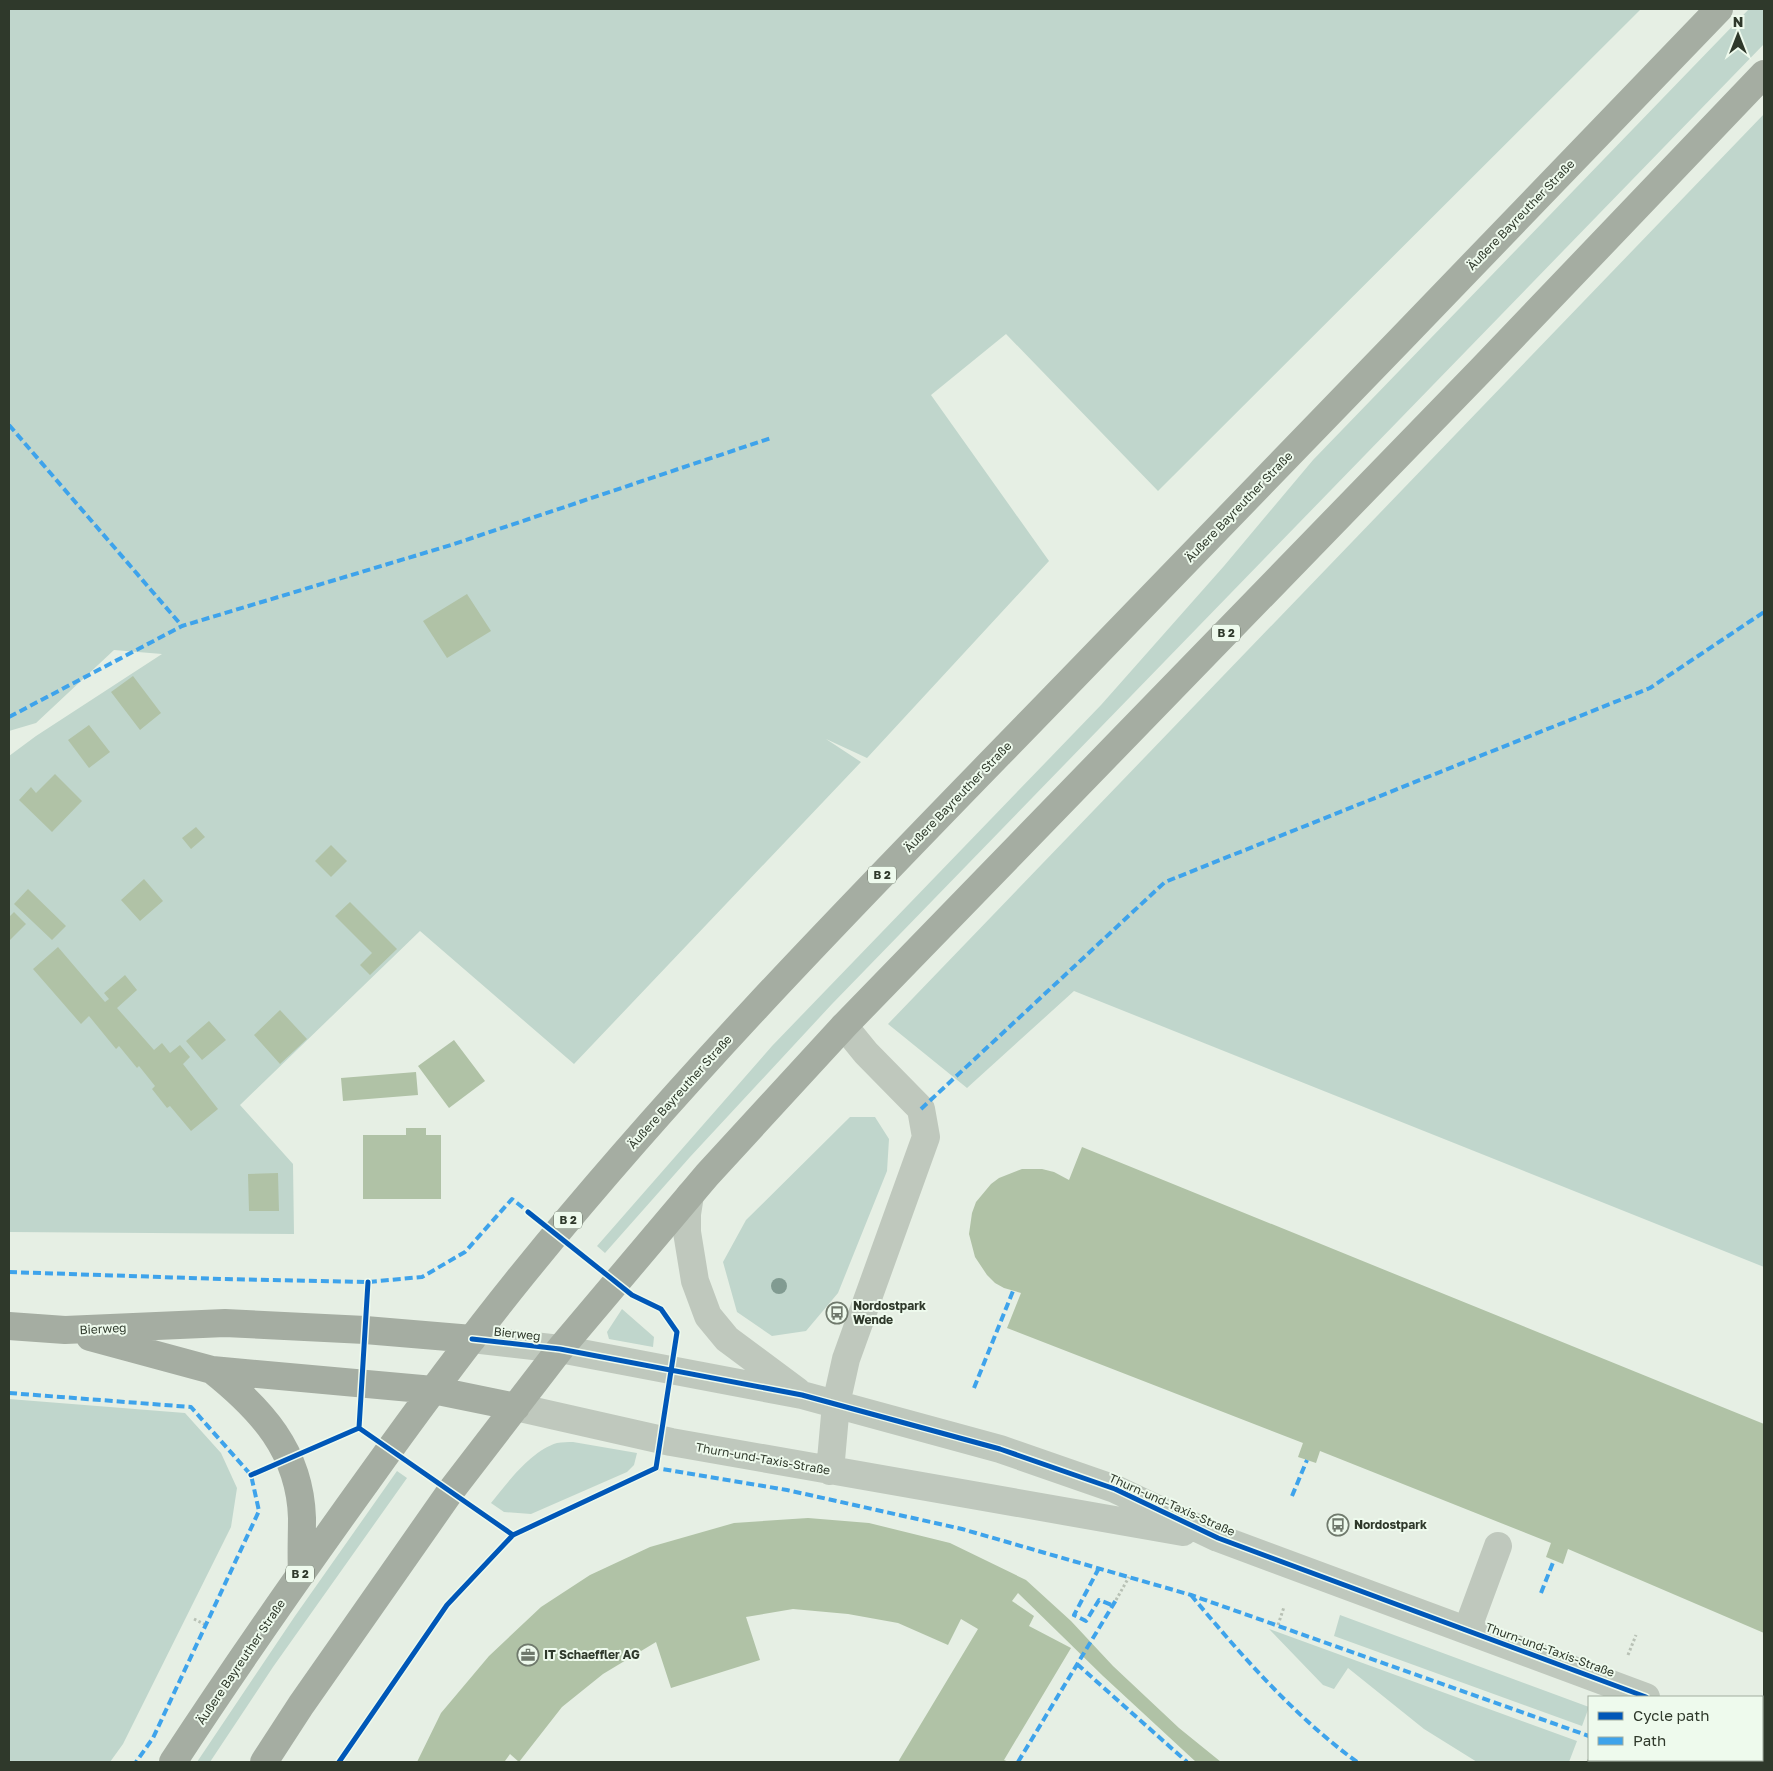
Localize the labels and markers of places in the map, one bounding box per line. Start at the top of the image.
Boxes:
place label: Nordostpark Wende [853,1298,926,1327]
bus stop icon: Nordostpark Wende [825,1301,849,1325]
bus stop icon: Nordostpark [1326,1513,1350,1537]
place label: Nordostpark [1354,1517,1427,1532]
office icon: IT Schaeffler AG [516,1643,540,1667]
place label: IT Schaeffler AG [544,1647,640,1662]

